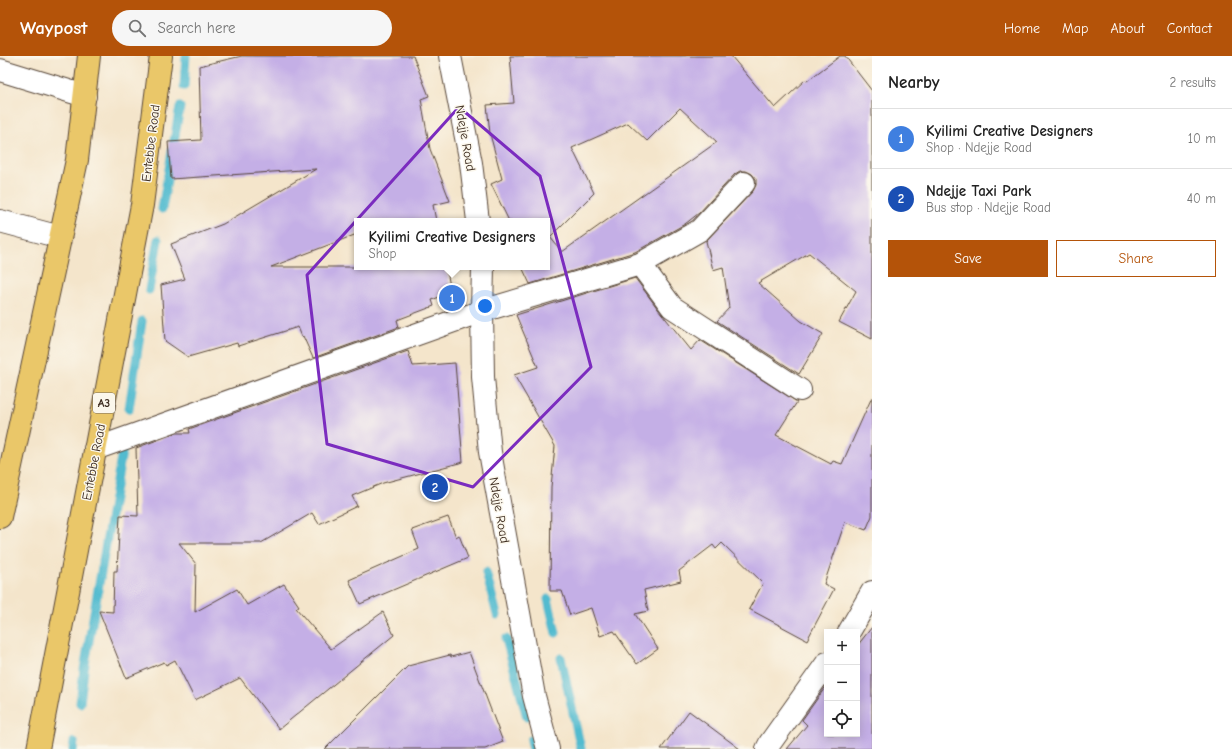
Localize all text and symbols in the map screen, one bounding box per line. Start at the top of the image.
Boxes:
search box [112,10,392,46]
text: Waypost [20,17,88,39]
icon: search [126,17,148,39]
text: Search here [158,19,236,37]
text: Home [1004,20,1040,37]
text: Map [1062,20,1088,37]
text: About [1110,20,1145,37]
text: Contact [1167,20,1212,37]
text: Nearby [888,73,939,92]
text: 2 results [1169,75,1216,90]
street label: Entebbe Road [138,104,163,183]
street label: Ndejje Road [452,104,479,172]
text: Kyilimi Creative Designers [926,122,1093,140]
text: 1 [898,131,904,146]
text: 10 m [1188,131,1216,146]
text: Shop · Ndejje Road [926,140,1032,155]
text: Ndejje Taxi Park [926,182,1031,200]
text: 2 [898,191,904,206]
text: 40 m [1187,191,1216,206]
text: Bus stop · Ndejje Road [926,200,1051,215]
popup [354,218,550,270]
text: Kyilimi Creative Designers [369,228,535,246]
button: Save [888,240,1048,277]
button: Share [1056,240,1216,277]
text: Shop [369,246,396,261]
pin: 1 [439,283,465,313]
your location [475,296,495,316]
road number: A3 [93,393,115,413]
street label: Entebbe Road [79,423,108,502]
pin: 2 [422,472,448,502]
street label: Ndejje Road [486,476,513,544]
map controls [824,629,860,737]
button: + [824,629,860,665]
button: − [824,665,860,701]
button: locate [824,701,860,737]

